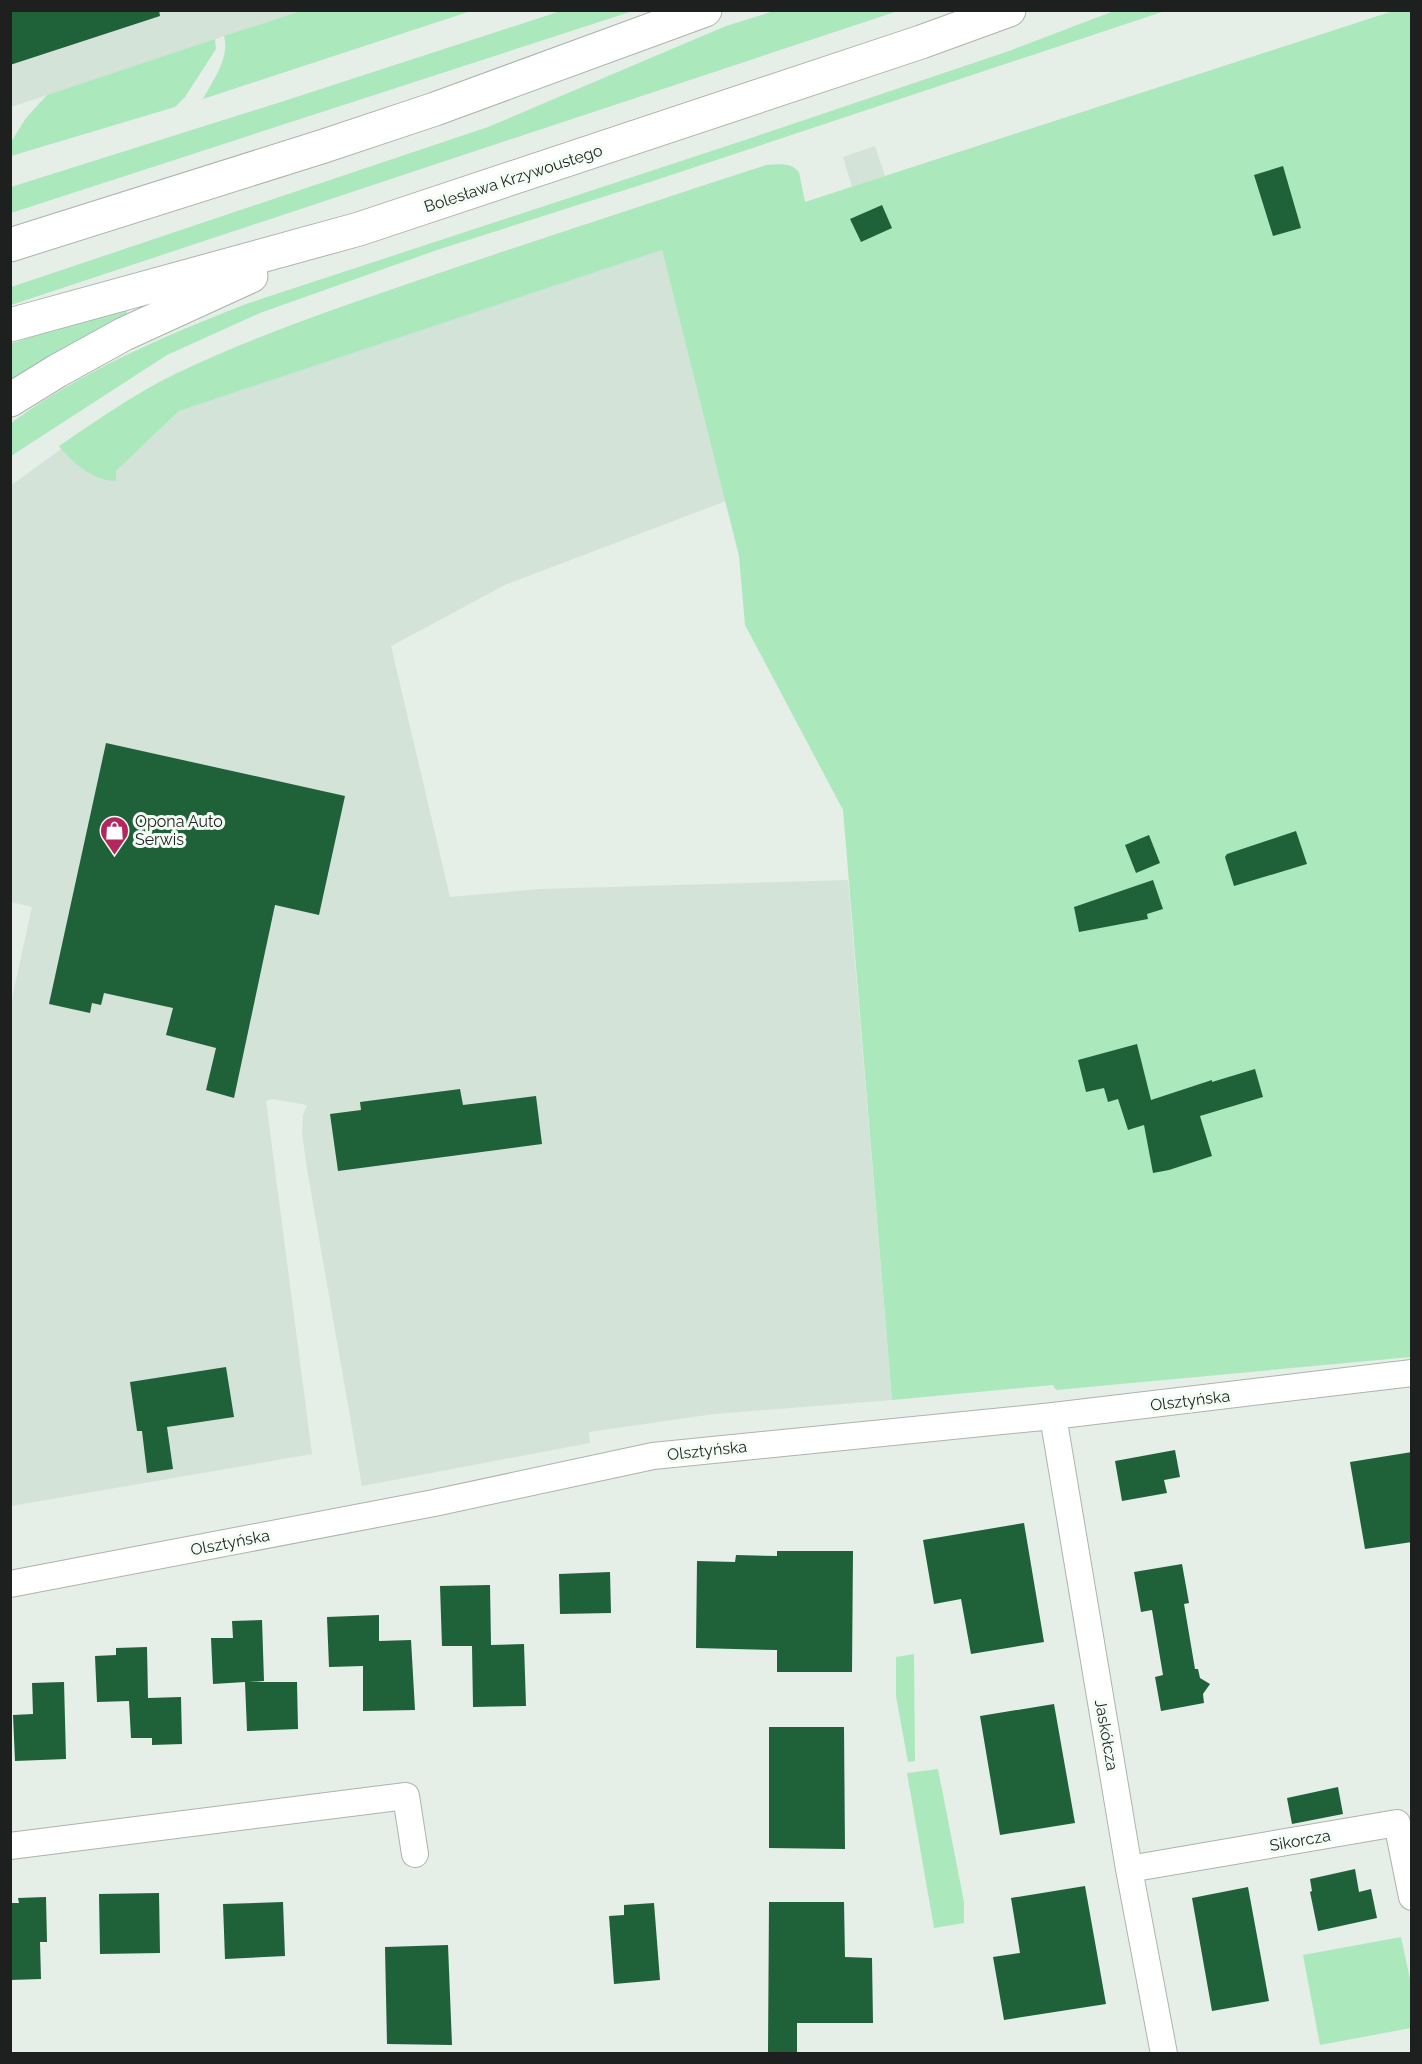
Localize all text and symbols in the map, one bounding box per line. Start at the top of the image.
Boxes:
street label: Bolesława Krzywoustego [422,141,605,216]
place label: Opona Auto Serwis [135,812,223,849]
shop icon: Opona Auto Serwis [98,814,130,856]
street label: Olsztyńska [1149,1386,1231,1415]
street label: Olsztyńska [666,1437,748,1464]
street label: Olsztyńska [189,1526,271,1559]
street label: Jaskółcza [1091,1698,1122,1772]
street label: Sikorcza [1268,1826,1332,1855]

